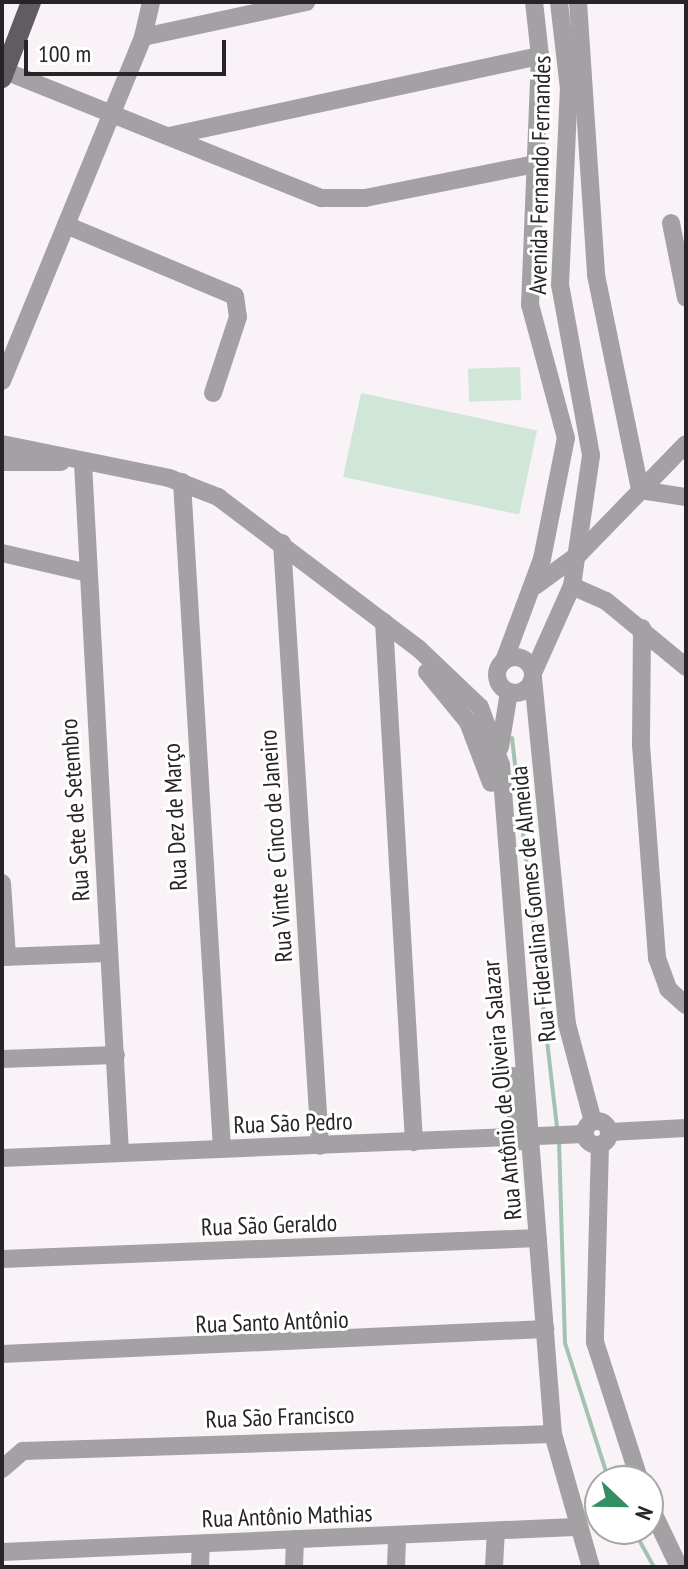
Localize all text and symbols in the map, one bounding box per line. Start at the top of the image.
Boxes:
scale bar [28,24,230,74]
text: 100 m [38,38,91,69]
street label: Avenida Fernando Fernandes [524,55,556,295]
street label: Rua Sete de Setembro [54,718,96,902]
street label: Rua Vinte e Cinco de Janeiro [253,728,299,964]
street label: Rua Dez de Março [157,742,193,892]
street label: Rua Fideralina Gomes de Almeida [504,764,562,1044]
street label: Rua Antônio de Oliveira Salazar [476,959,528,1221]
street label: Rua São Pedro [233,1107,353,1139]
street label: Rua São Geraldo [200,1208,338,1242]
street label: Rua Santo Antônio [195,1305,349,1339]
street label: Rua São Francisco [205,1400,355,1434]
north arrow [584,1465,664,1545]
street label: Rua Antônio Mathias [201,1499,373,1533]
text: N [629,1502,660,1524]

